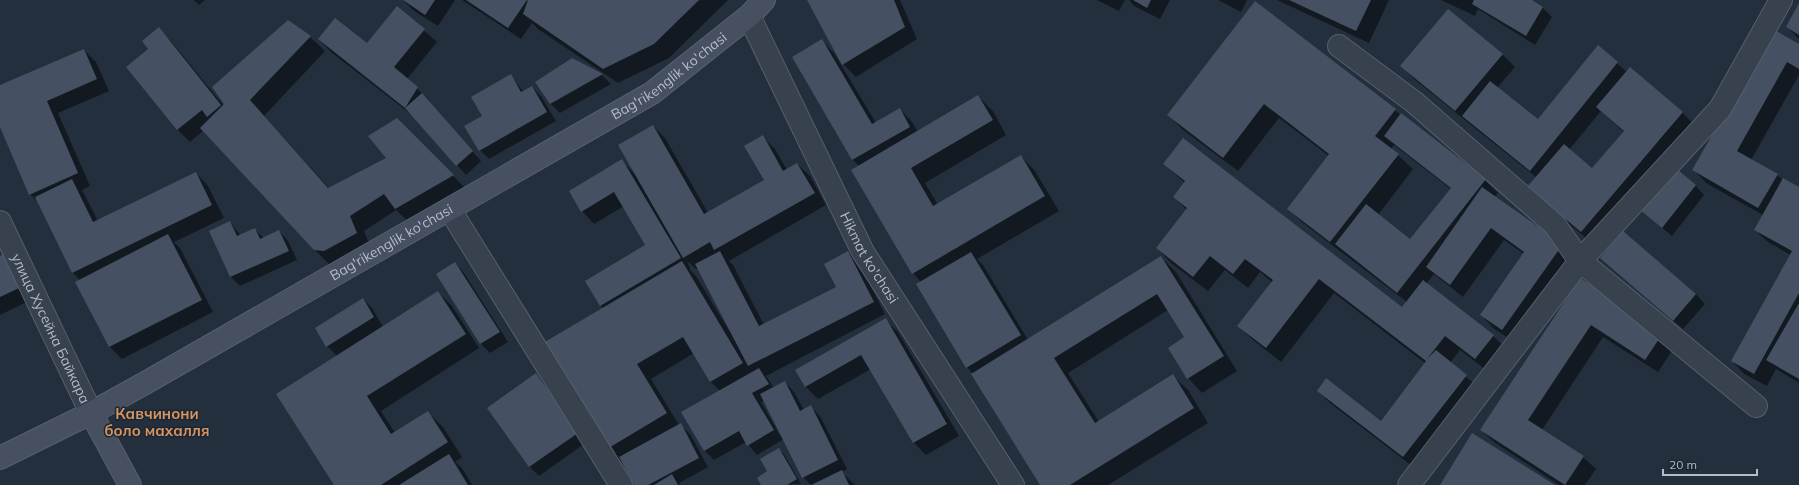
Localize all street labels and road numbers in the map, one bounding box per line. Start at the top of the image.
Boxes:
street label: Bag'rikenglik ko'chasi [608,28,730,124]
street label: Bag'rikenglik ko'chasi [327,200,456,284]
street label: Hikmat ko'chasi [836,209,903,307]
street label: улица Хусейна Байкара [7,251,94,406]

